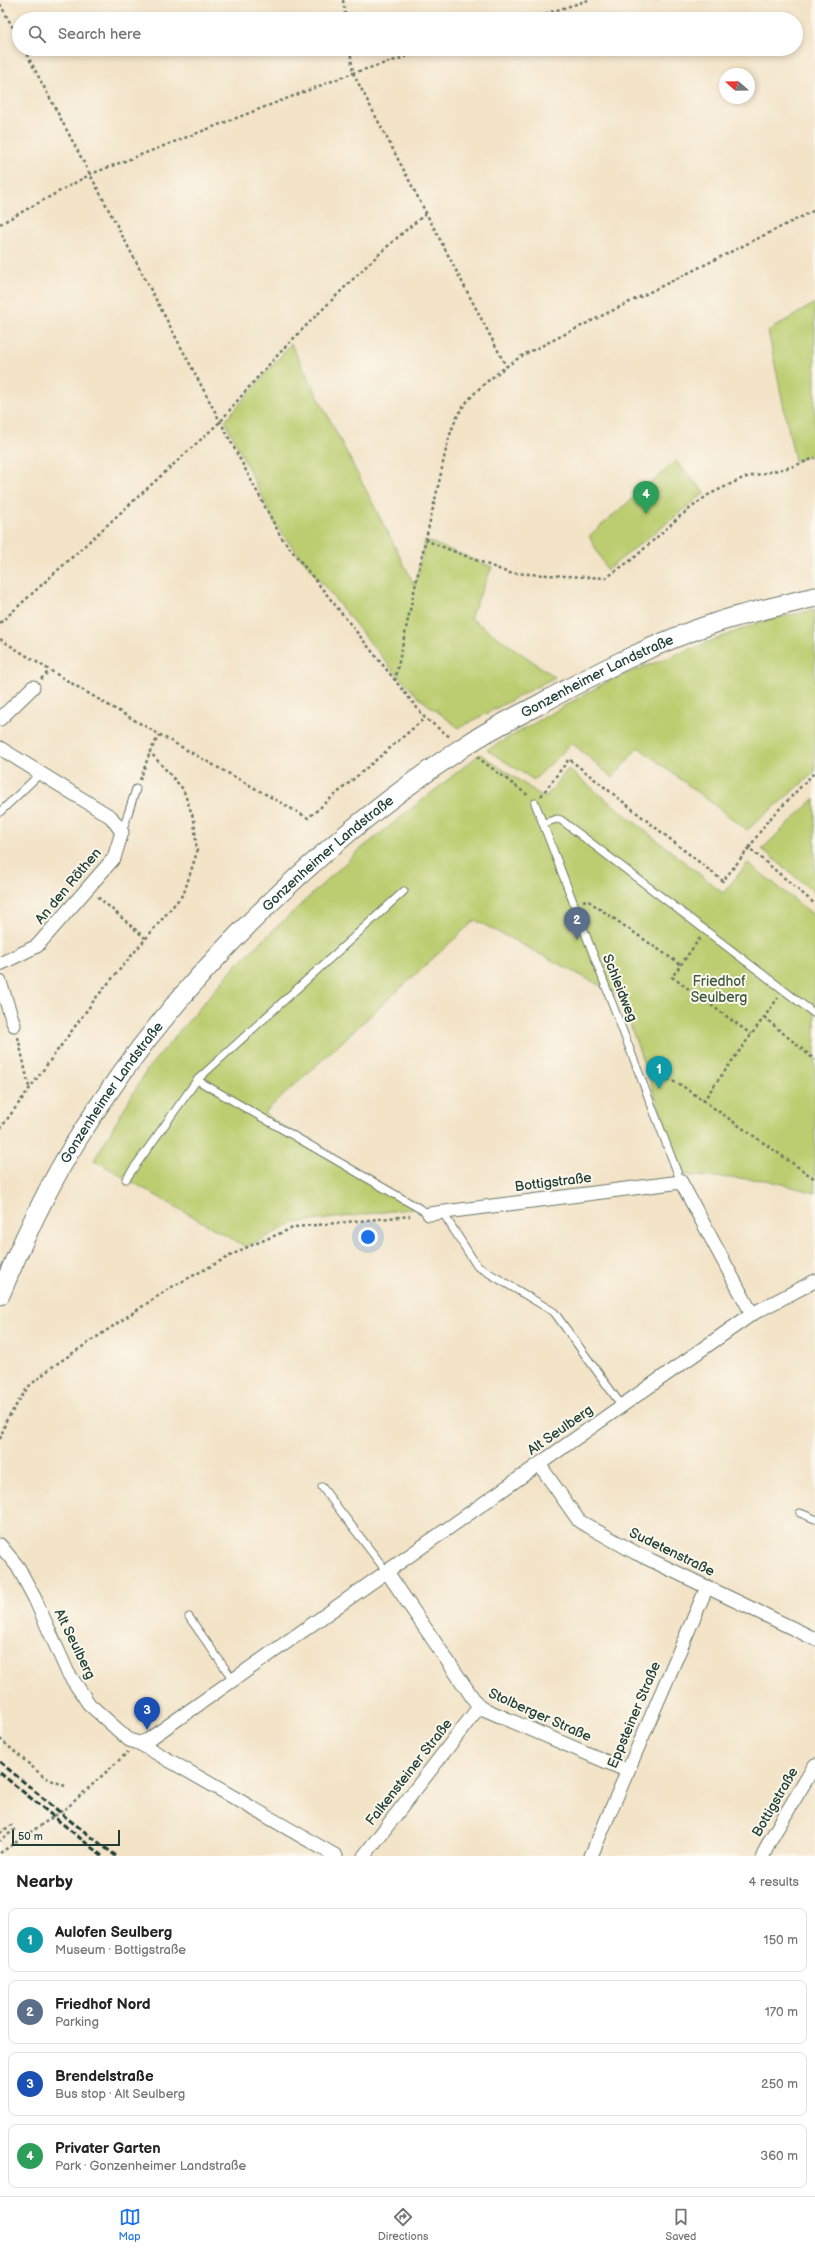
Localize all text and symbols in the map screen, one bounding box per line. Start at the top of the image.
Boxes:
search box [12,12,803,56]
icon: search [26,23,48,45]
text: Search here [58,25,141,44]
north arrow [719,68,755,104]
pin: 4 [633,481,659,514]
street label: Gonzenheimer Landstraße [518,631,676,721]
street label: Gonzenheimer Landstraße [258,791,397,915]
street label: An den Röthen [31,844,105,928]
pin: 2 [564,907,590,940]
street label: Schleidweg [599,952,641,1024]
park label: Friedhof Seulberg [691,973,747,1006]
street label: Gonzenheimer Landstraße [56,1018,166,1166]
pin: 1 [646,1056,672,1089]
street label: Bottigstraße [514,1169,592,1195]
your location [358,1227,378,1247]
street label: Alt Seulberg [524,1401,596,1459]
street label: Sudetenstraße [627,1524,717,1580]
street label: Alt Seulberg [51,1606,99,1682]
street label: Eppsteiner Straße [604,1659,664,1771]
street label: Stolberger Straße [486,1685,594,1745]
pin: 3 [134,1697,160,1730]
street label: Falkensteiner Straße [362,1715,456,1829]
street label: Bottigstraße [748,1764,802,1840]
scale bar [12,1828,120,1847]
text: 50 m [18,1830,43,1843]
text: Nearby [16,1872,73,1892]
text: 4 results [749,1874,799,1890]
text: Aulofen Seulberg [55,1923,172,1942]
text: 1 [27,1932,33,1948]
text: 150 m [764,1932,798,1948]
text: Museum · Bottigstraße [55,1942,186,1958]
text: Friedhof Nord [55,1995,151,2014]
text: 2 [26,2004,34,2020]
text: 170 m [765,2004,798,2020]
text: Parking [55,2014,99,2030]
text: Brendelstraße [55,2067,154,2086]
text: 3 [26,2076,34,2092]
text: 250 m [761,2076,798,2092]
text: Bus stop · Alt Seulberg [55,2086,185,2102]
text: Privater Garten [55,2139,161,2158]
text: 4 [26,2148,34,2164]
text: 360 m [760,2148,798,2164]
text: Park · Gonzenheimer Landstraße [55,2158,246,2174]
tab: Map [119,2206,141,2243]
tab: Directions [378,2206,428,2243]
tab: Saved [666,2206,696,2243]

